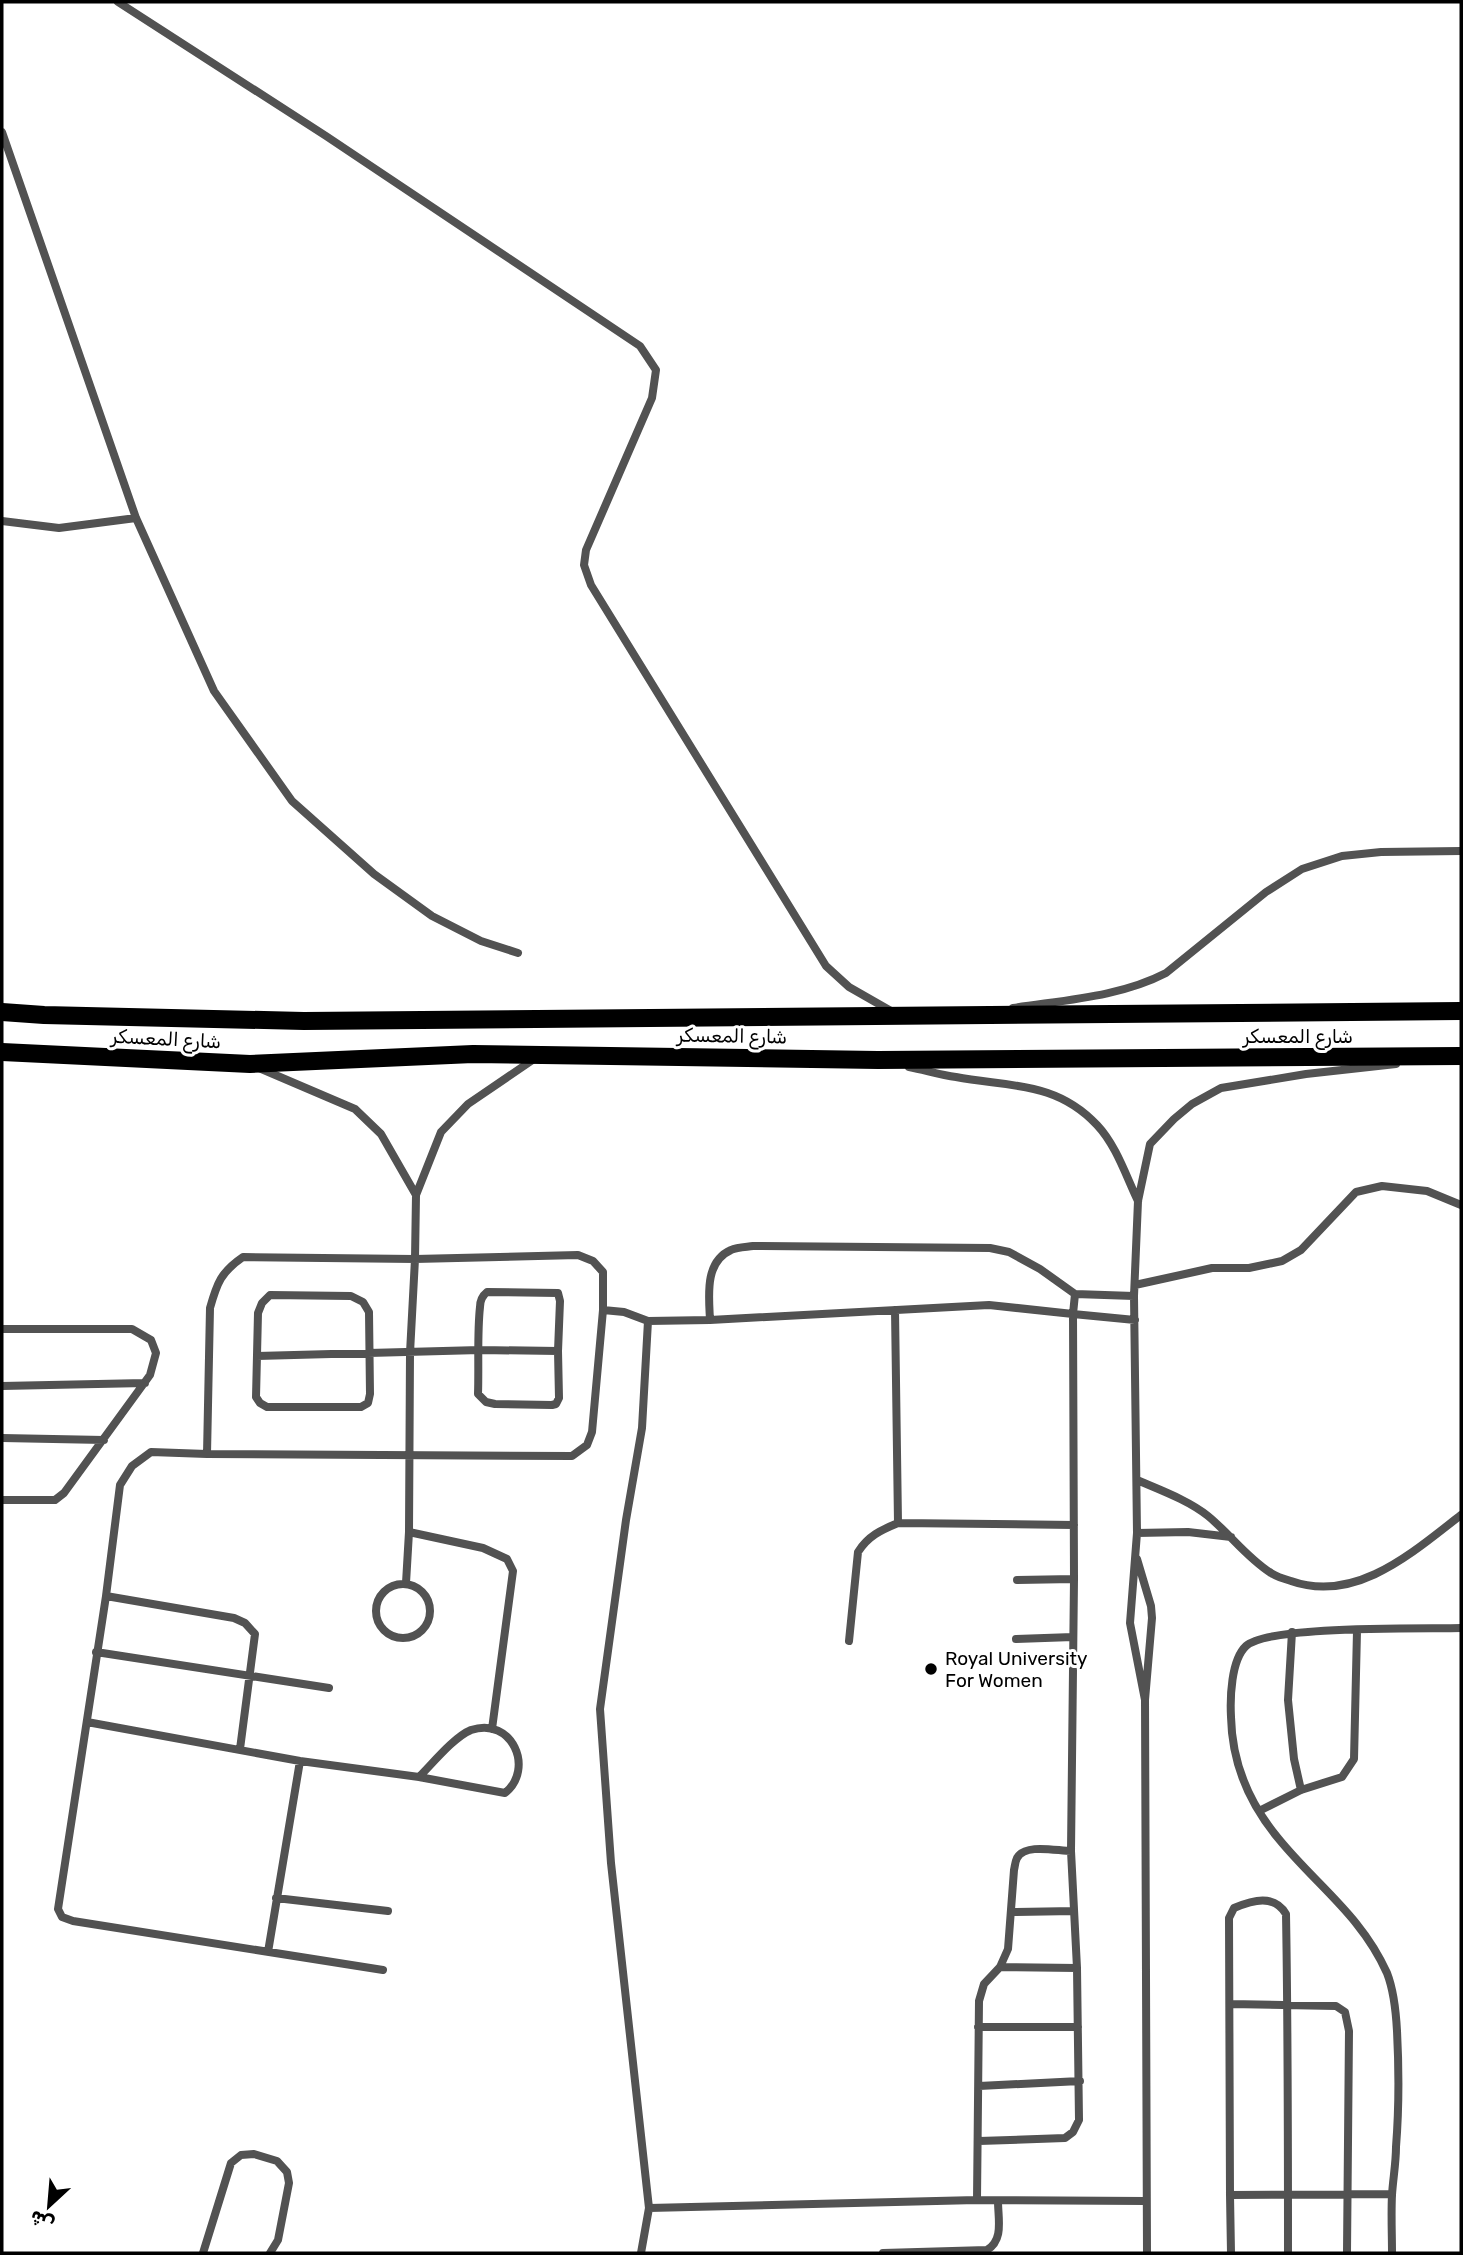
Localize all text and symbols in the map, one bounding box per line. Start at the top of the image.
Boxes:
street label: شارع المعسكر [676,1024,787,1050]
street label: شارع المعسكر [109,1025,222,1055]
street label: شارع المعسكر [1242,1025,1353,1050]
place label: Royal University For Women [945,1647,1087,1692]
marker: Royal University For Women [923,1661,939,1677]
north arrow [14,2171,84,2241]
text: ش [26,2205,58,2236]

